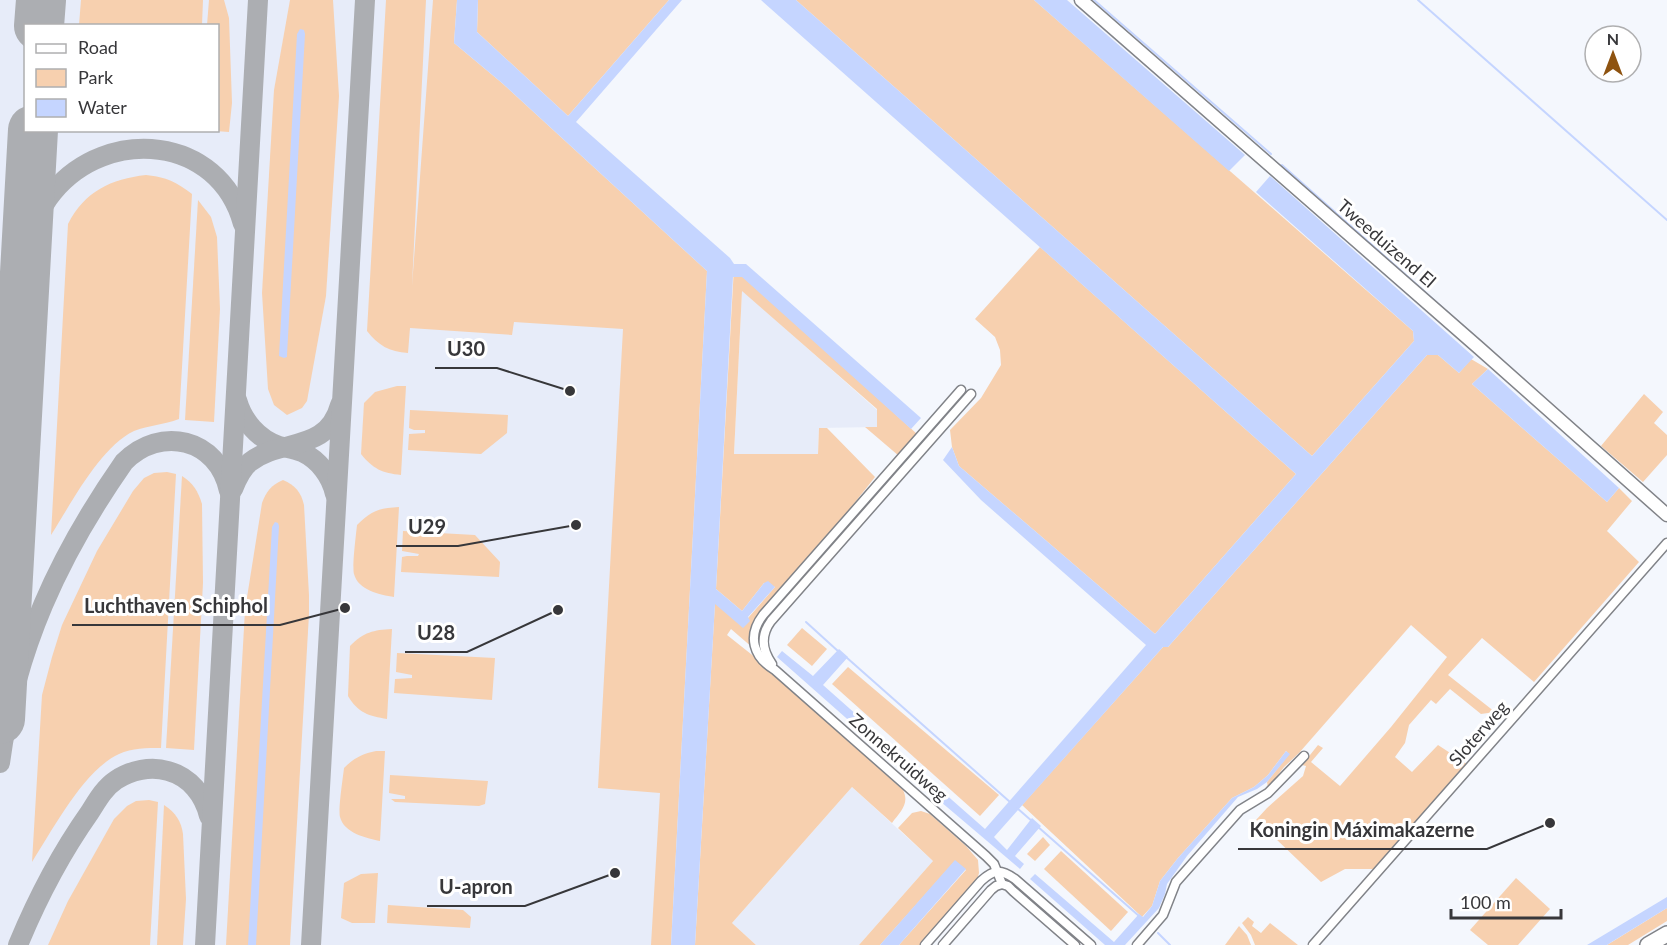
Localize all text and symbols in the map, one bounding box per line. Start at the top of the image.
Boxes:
legend [24,24,219,132]
north arrow [1583,24,1643,84]
text: N [1607,29,1619,48]
text: Road [78,36,118,58]
text: Park [78,66,114,88]
text: Water [78,96,127,118]
street label: Tweeduizend El [1333,194,1441,292]
callout: U30 [435,330,497,368]
text: U30 [447,336,485,360]
callout: U29 [396,508,458,546]
text: U29 [408,514,446,538]
callout: Luchthaven Schiphol [72,587,280,625]
text: Luchthaven Schiphol [84,593,268,617]
callout: U28 [405,614,467,652]
text: U28 [417,620,455,644]
street label: Sloterweg [1444,696,1512,770]
street label: Zonnekruidweg [845,708,953,806]
callout: Koningin Máximakazerne [1238,811,1487,849]
text: Koningin Máximakazerne [1249,817,1475,841]
callout: U-apron [427,868,525,906]
text: U-apron [439,874,513,898]
scale bar [1451,882,1560,920]
text: 100 m [1460,891,1511,913]

